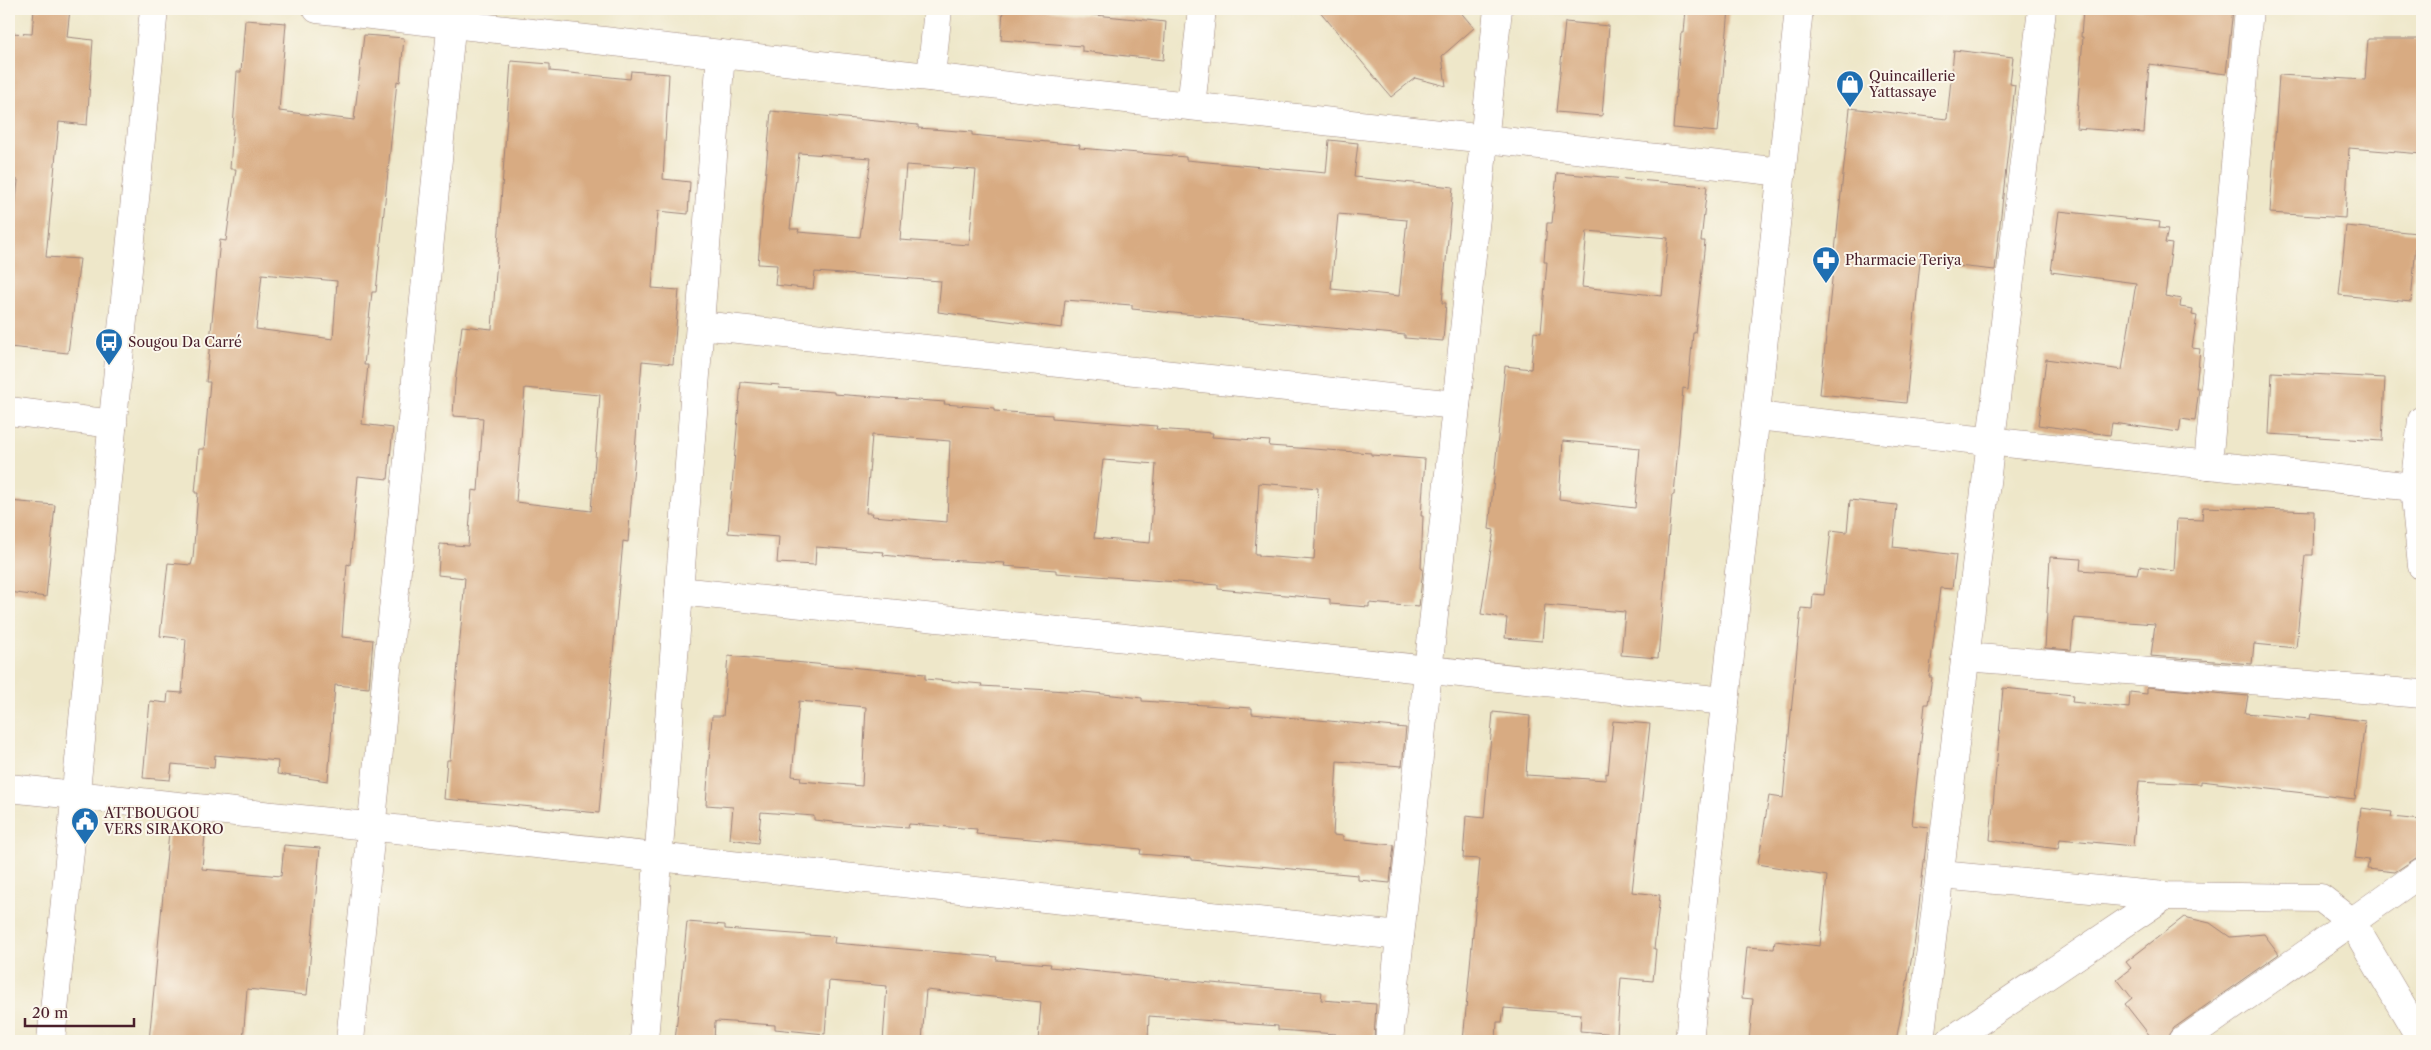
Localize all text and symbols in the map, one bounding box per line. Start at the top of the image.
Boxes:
place label: Quincaillerie Yattassaye [1868,67,1956,101]
shop icon: Quincaillerie Yattassaye [1835,69,1865,108]
pharmacy icon: Pharmacie Teriya [1811,245,1841,284]
place label: Pharmacie Teriya [1845,251,1962,269]
bus stop icon: Sougou Da Carré [94,327,124,366]
place label: Sougou Da Carré [128,333,242,351]
place label: ATTBOUGOU VERS SIRAKORO [103,804,224,838]
public building icon: ATTBOUGOU VERS SIRAKORO [70,806,100,845]
scale bar [25,995,134,1027]
text: 20 m [32,1003,68,1022]

